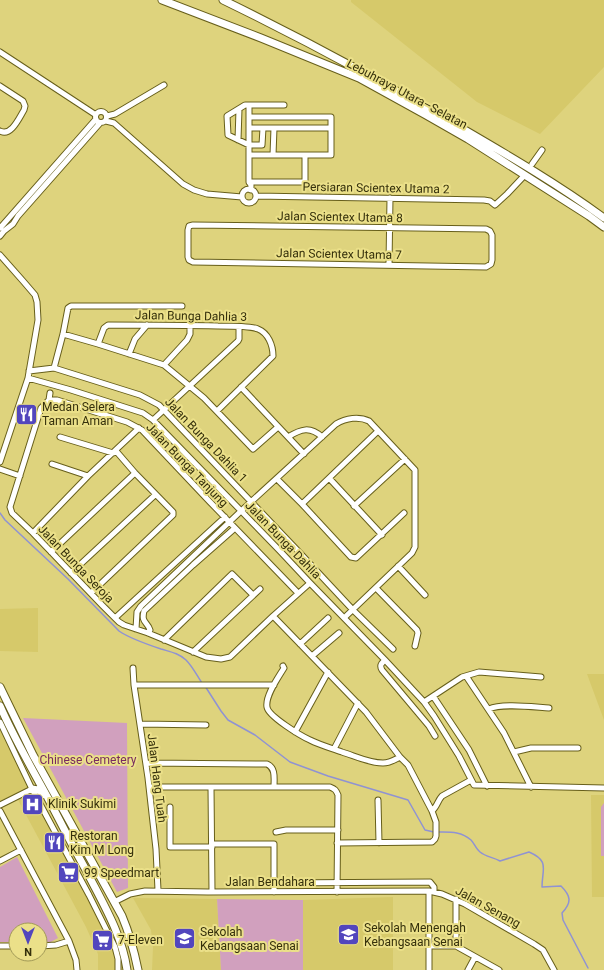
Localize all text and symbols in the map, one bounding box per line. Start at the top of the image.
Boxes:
street label: Lebuhraya Utara–Selatan [344,56,470,132]
street label: Persiaran Scientex Utama 2 [302,180,450,196]
street label: Jalan Scientex Utama 8 [277,209,403,225]
street label: Jalan Scientex Utama 7 [276,246,402,262]
street label: Jalan Bunga Dahlia 3 [135,308,247,324]
street label: Jalan Bunga Dahlia 1 [162,395,250,485]
place label: Medan Selera Taman Aman [42,400,115,428]
restaurant icon: Medan Selera Taman Aman [14,401,40,427]
street label: Jalan Bunga Tanjung [143,420,231,510]
street label: Jalan Bunga Dahlia [242,498,324,582]
street label: Jalan Bunga Seroja [35,522,117,606]
street label: Jalan Hang Tuah [145,733,169,823]
park label: Chinese Cemetery [39,753,137,767]
hospital icon: Klinik Sukimi [19,791,45,817]
place label: Klinik Sukimi [48,797,116,811]
place label: Restoran Kim M Long [70,829,134,857]
restaurant icon: Restoran Kim M Long [41,830,67,856]
supermarket icon: 99 Speedmart [55,860,81,886]
place label: 99 Speedmart [84,866,159,880]
street label: Jalan Bendahara [225,875,315,889]
street label: Jalan Senang [453,883,523,931]
place label: Sekolah Menengah Kebangsaan Senai [364,921,466,949]
north arrow [8,922,48,962]
school or university icon: Sekolah Menengah Kebangsaan Senai [335,922,361,948]
place label: Sekolah Kebangsaan Senai [200,925,299,953]
school or university icon: Sekolah Kebangsaan Senai [172,926,198,952]
supermarket icon: 7-Eleven [90,927,116,953]
place label: 7-Eleven [118,933,163,947]
text: N [24,945,32,958]

